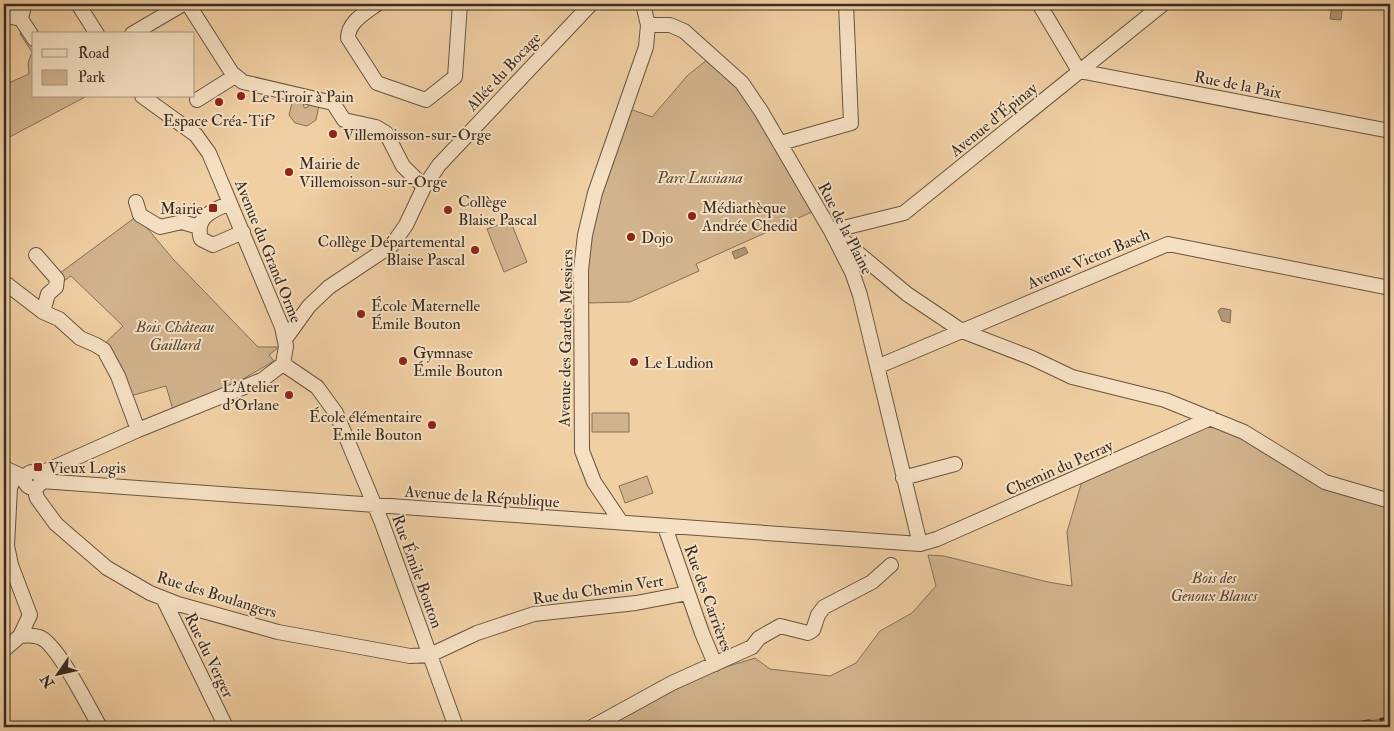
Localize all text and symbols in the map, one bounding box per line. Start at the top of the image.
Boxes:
street label: Allée du Bocage [462,28,545,116]
legend [32,32,195,98]
text: Road [78,44,110,63]
street label: Rue de la Paix [1192,67,1283,103]
text: Park [78,68,105,87]
street label: Avenue d'Épinay [944,77,1043,163]
place label: Le Tiroir à Pain [251,87,354,107]
marker: Le Tiroir à Pain [235,90,247,102]
marker: Espace Créa-Tif' [213,96,225,108]
place label: Espace Créa-Tif' [163,111,275,132]
place label: Villemoisson-sur-Orge [343,125,492,145]
marker: Villemoisson-sur-Orge [327,128,339,140]
place label: Mairie de Villemoisson-sur-Orge [299,154,448,192]
marker: Mairie de Villemoisson-sur-Orge [283,166,295,178]
park label: Parc Lussiana [656,168,743,188]
street label: Avenue du Grand Orme [230,176,306,326]
street label: Rue de la Plaine [813,179,877,278]
place label: Collège Blaise Pascal [458,192,537,230]
place label: Médiathèque Andrée Chedid [701,198,798,236]
place label: Mairie [160,199,203,219]
marker: Mairie [207,202,219,214]
marker: Collège Blaise Pascal [442,204,454,216]
marker: Médiathèque Andrée Chedid [686,210,698,222]
street label: Avenue Victor Basch [1023,224,1153,294]
place label: Dojo [641,228,673,248]
marker: Dojo [625,231,637,243]
place label: Collège Départemental Blaise Pascal [318,232,465,270]
marker: Collège Départemental Blaise Pascal [469,244,481,256]
street label: Avenue des Gardes Messiers [554,249,578,428]
place label: École Maternelle Émile Bouton [371,295,481,334]
marker: École Maternelle Émile Bouton [355,308,367,320]
park label: Bois Château Gaillard [135,317,215,355]
place label: Gymnase Émile Bouton [413,343,503,381]
place label: Le Ludion [644,353,714,373]
marker: Gymnase Émile Bouton [397,355,409,367]
marker: Le Ludion [628,356,640,368]
place label: L'Atelier d'Orlane [222,377,279,415]
marker: L'Atelier d'Orlane [283,389,295,401]
place label: École élémentaire Emile Bouton [309,406,422,445]
marker: École élémentaire Emile Bouton [426,419,438,431]
street label: Chemin du Perray [1003,435,1117,501]
place label: Vieux Logis [48,458,126,478]
marker: Vieux Logis [32,461,44,473]
street label: Avenue de la République [403,482,560,513]
street label: Rue Émile Bouton [387,511,448,631]
street label: Rue des Carrières [679,542,737,654]
street label: Rue des Boulangers [154,567,279,623]
park label: Bois des Genoux Blancs [1171,568,1258,606]
street label: Rue du Chemin Vert [531,571,665,609]
street label: Rue du Verger [180,610,238,701]
north arrow [32,648,82,698]
text: N [37,671,59,692]

